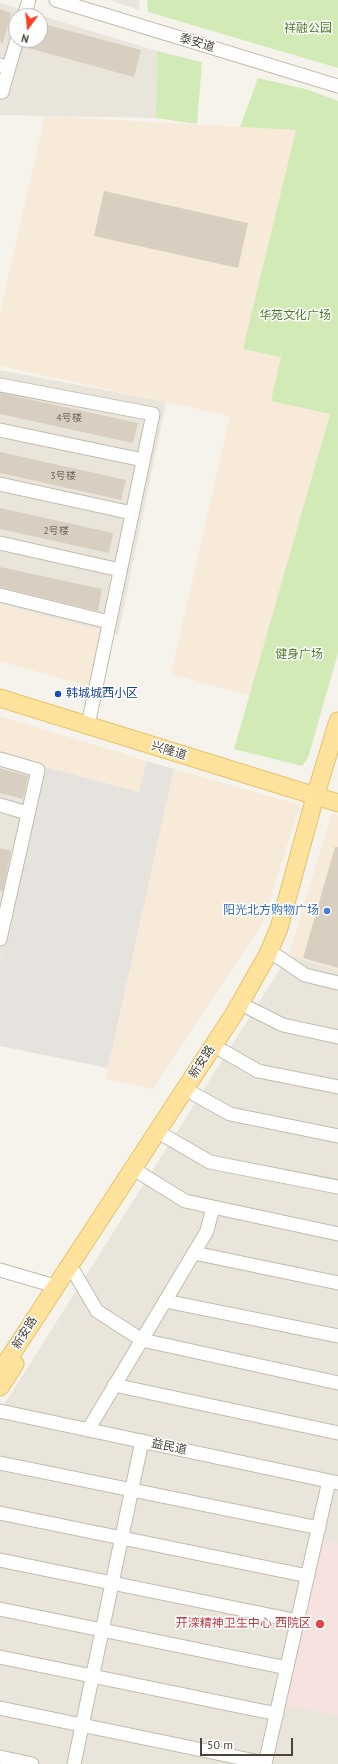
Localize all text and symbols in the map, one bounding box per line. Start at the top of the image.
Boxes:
north arrow [8,8,48,48]
park label: 祥融公园 [284,22,332,36]
text: N [20,31,30,46]
street label: 泰安道 [178,31,216,55]
park label: 华苑文化广场 [259,309,331,323]
house number: 4号楼 [56,412,82,424]
house number: 3号楼 [50,470,76,482]
house number: 2号楼 [43,525,69,537]
park label: 健身广场 [275,648,323,662]
place label: 韩城城西小区 [66,687,138,701]
marker: 韩城城西小区 [53,689,63,699]
street label: 兴隆道 [150,739,188,763]
place label: 阳光北方购物广场 [223,904,319,918]
marker: 阳光北方购物广场 [322,906,332,916]
street label: 新安路 [186,1043,218,1081]
street label: 新安路 [9,1314,41,1352]
street label: 益民道 [150,1436,188,1458]
place label: 开滦精神卫生中心 西院区 [176,1617,311,1631]
marker: 开滦精神卫生中心 西院区 [314,1618,326,1630]
scale bar [202,1730,295,1756]
text: 50 m [207,1737,233,1752]

